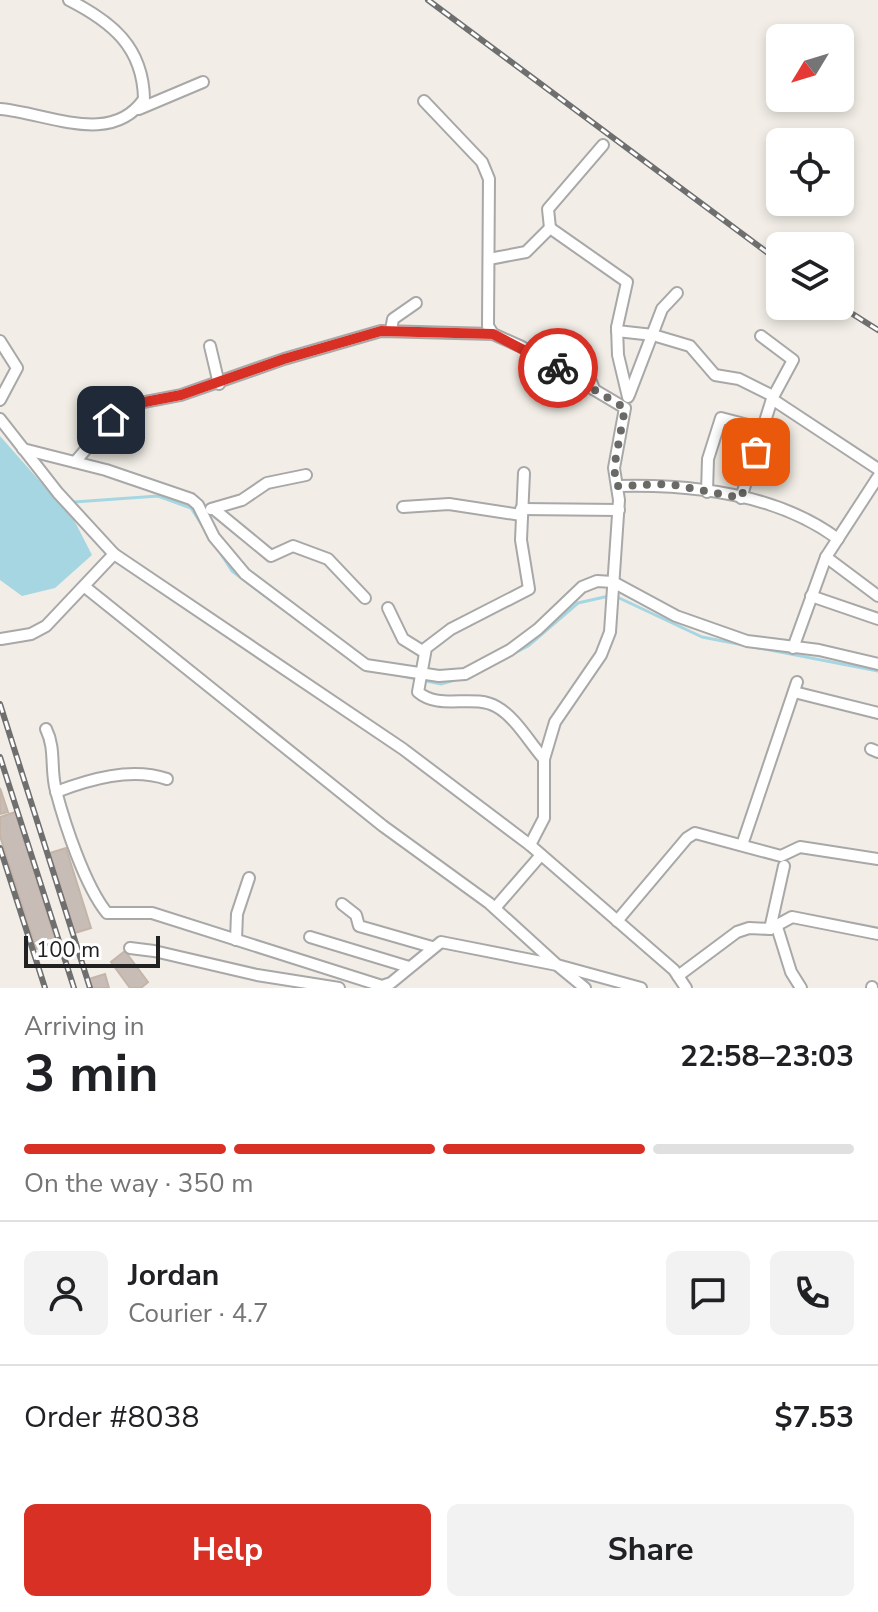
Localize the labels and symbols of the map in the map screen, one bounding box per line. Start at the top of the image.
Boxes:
north arrow [766,24,854,112]
courier [518,328,598,408]
pin [77,386,145,454]
pin [722,418,790,486]
scale bar [24,932,160,968]

